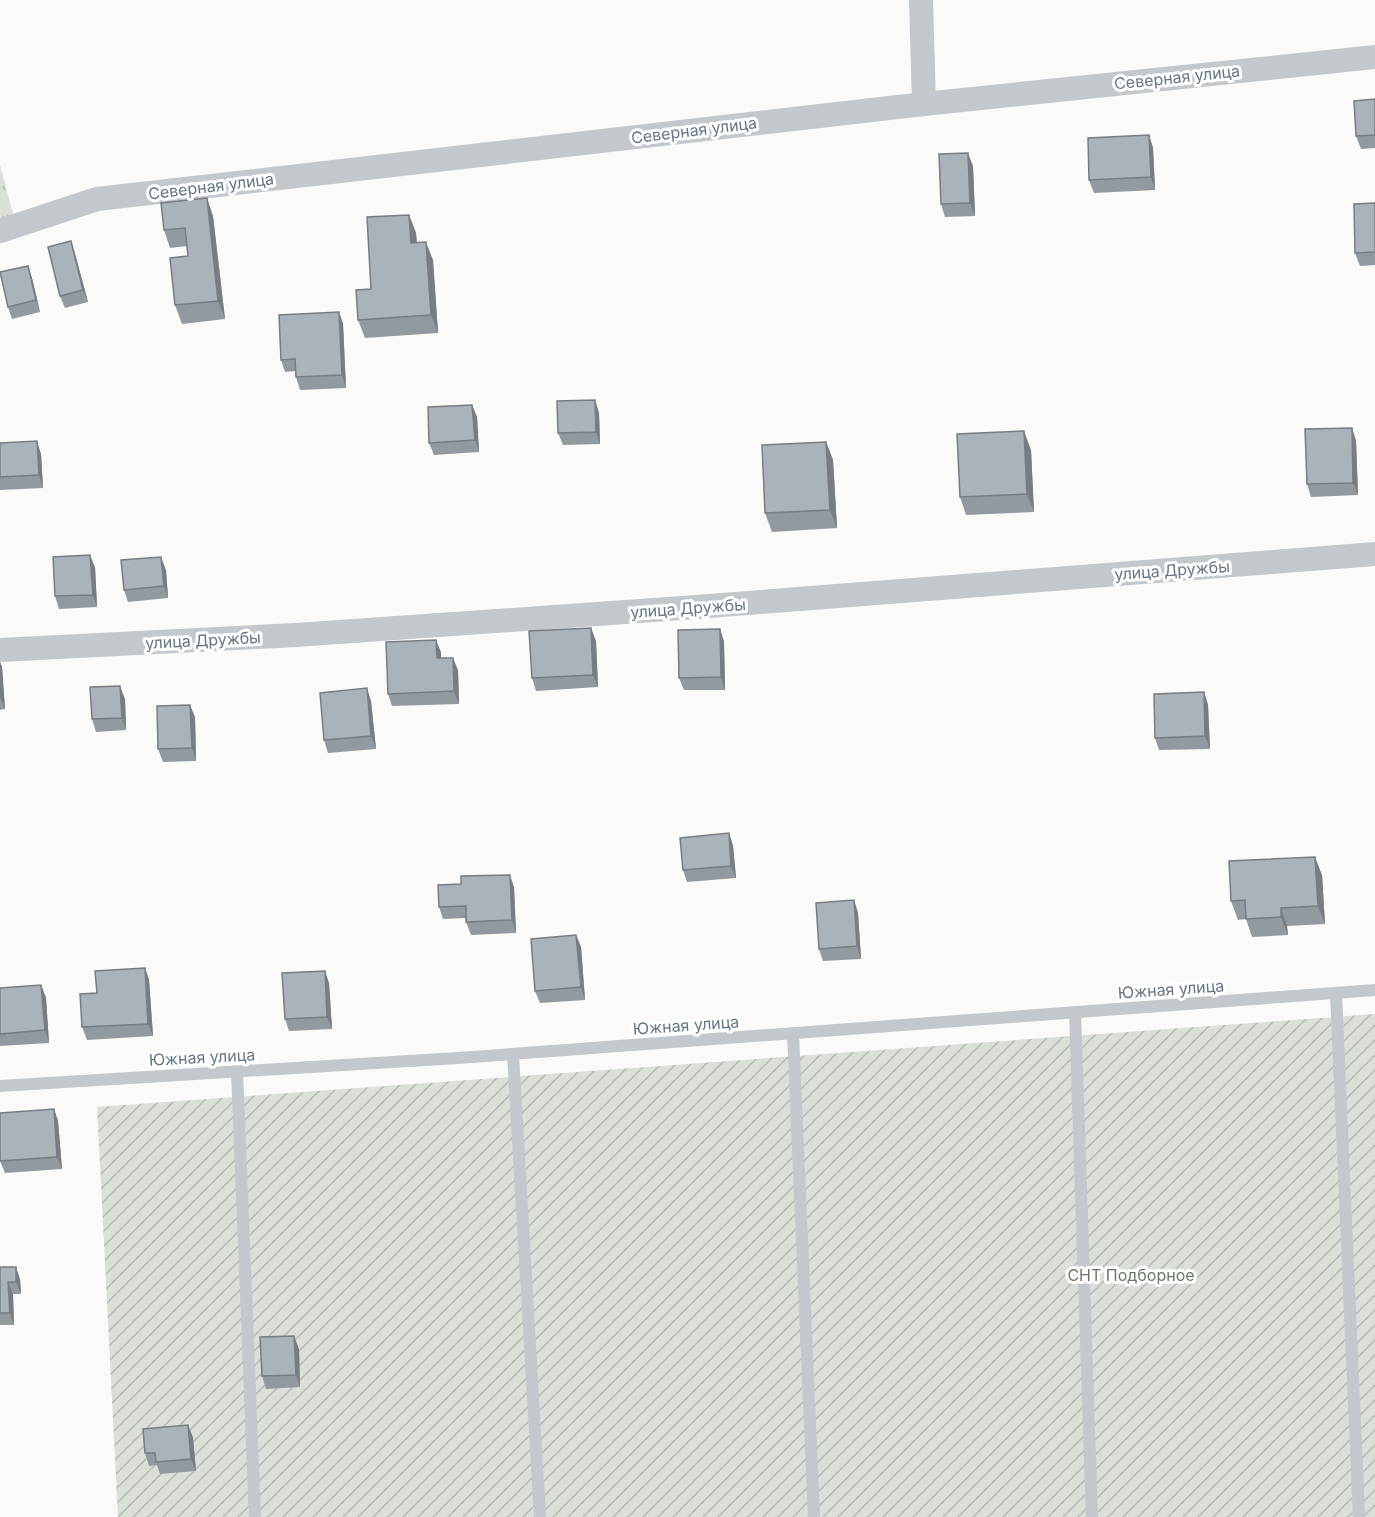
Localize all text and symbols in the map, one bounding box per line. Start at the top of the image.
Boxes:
street label: Северная улица [1113,60,1241,94]
street label: Северная улица [630,112,758,148]
street label: Северная улица [147,168,275,204]
street label: улица Дружбы [1114,556,1230,584]
street label: улица Дружбы [630,594,746,622]
street label: улица Дружбы [145,627,261,653]
street label: Южная улица [1117,975,1225,1003]
street label: Южная улица [632,1011,740,1039]
street label: Южная улица [148,1044,256,1070]
park label: СНТ Подборное [1067,1265,1195,1285]

